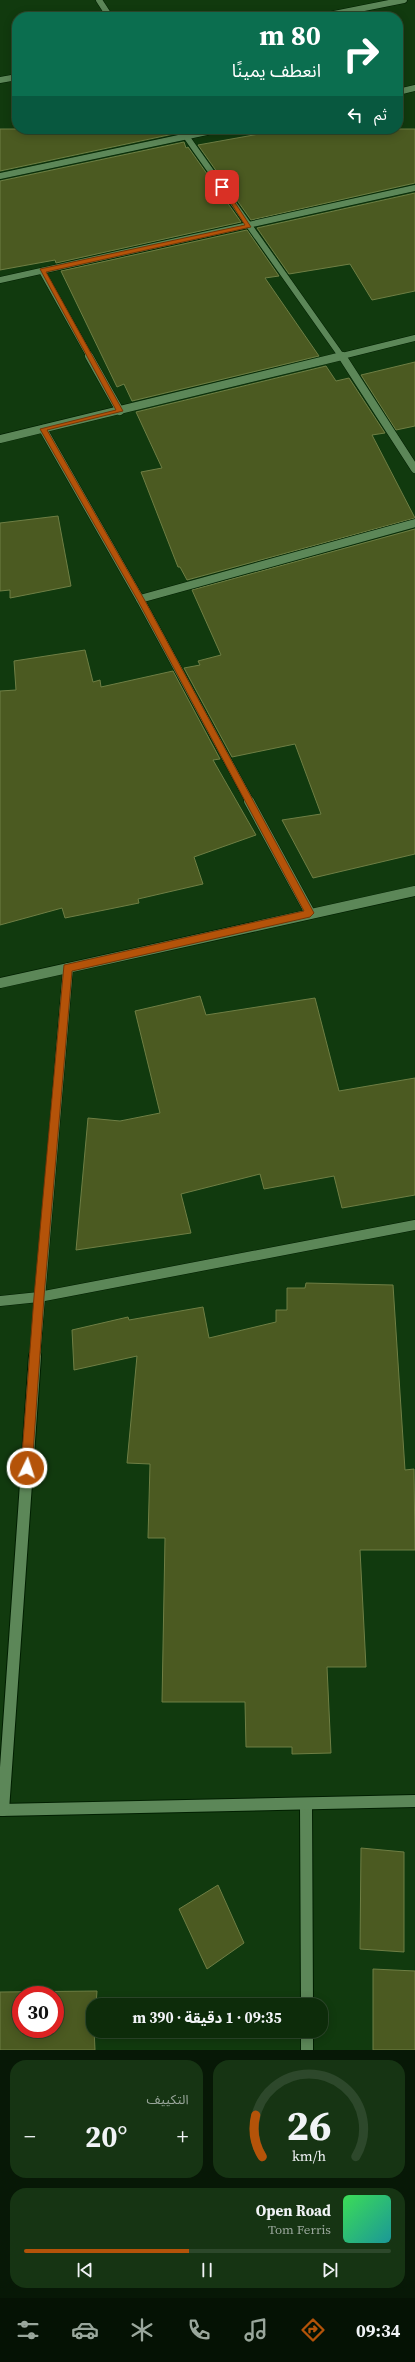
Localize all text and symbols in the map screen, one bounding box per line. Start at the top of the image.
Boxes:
text: 80 m [259,16,321,54]
icon: right [335,28,387,80]
text: انعطف يمينًا [232,58,321,83]
icon: left [344,104,366,126]
text: ثم [374,104,387,125]
pin [205,170,239,204]
icon: arrive [211,176,233,198]
position arrow [6,1447,48,1489]
speed limit sign: 30 [12,1986,64,2038]
text: 09:35 · 1 دقيقة · 390 m [132,2007,282,2028]
text: التكييف [147,2091,189,2108]
text: 26 [286,2097,331,2154]
text: 20° [85,2116,127,2157]
text: − [24,2121,36,2151]
text: + [177,2121,189,2151]
text: km/h [292,2146,326,2166]
text: Open Road [256,2200,331,2221]
text: Tom Ferris [268,2221,331,2238]
icon: previous [74,2259,96,2281]
icon: pause [196,2259,218,2281]
icon: next [319,2259,341,2281]
icon: filters [14,2316,42,2344]
icon: car [71,2316,99,2344]
icon: climate [128,2316,156,2344]
icon: phone [185,2316,213,2344]
icon: music [242,2316,270,2344]
icon: directions [299,2316,327,2344]
text: 09:34 [356,2318,401,2343]

